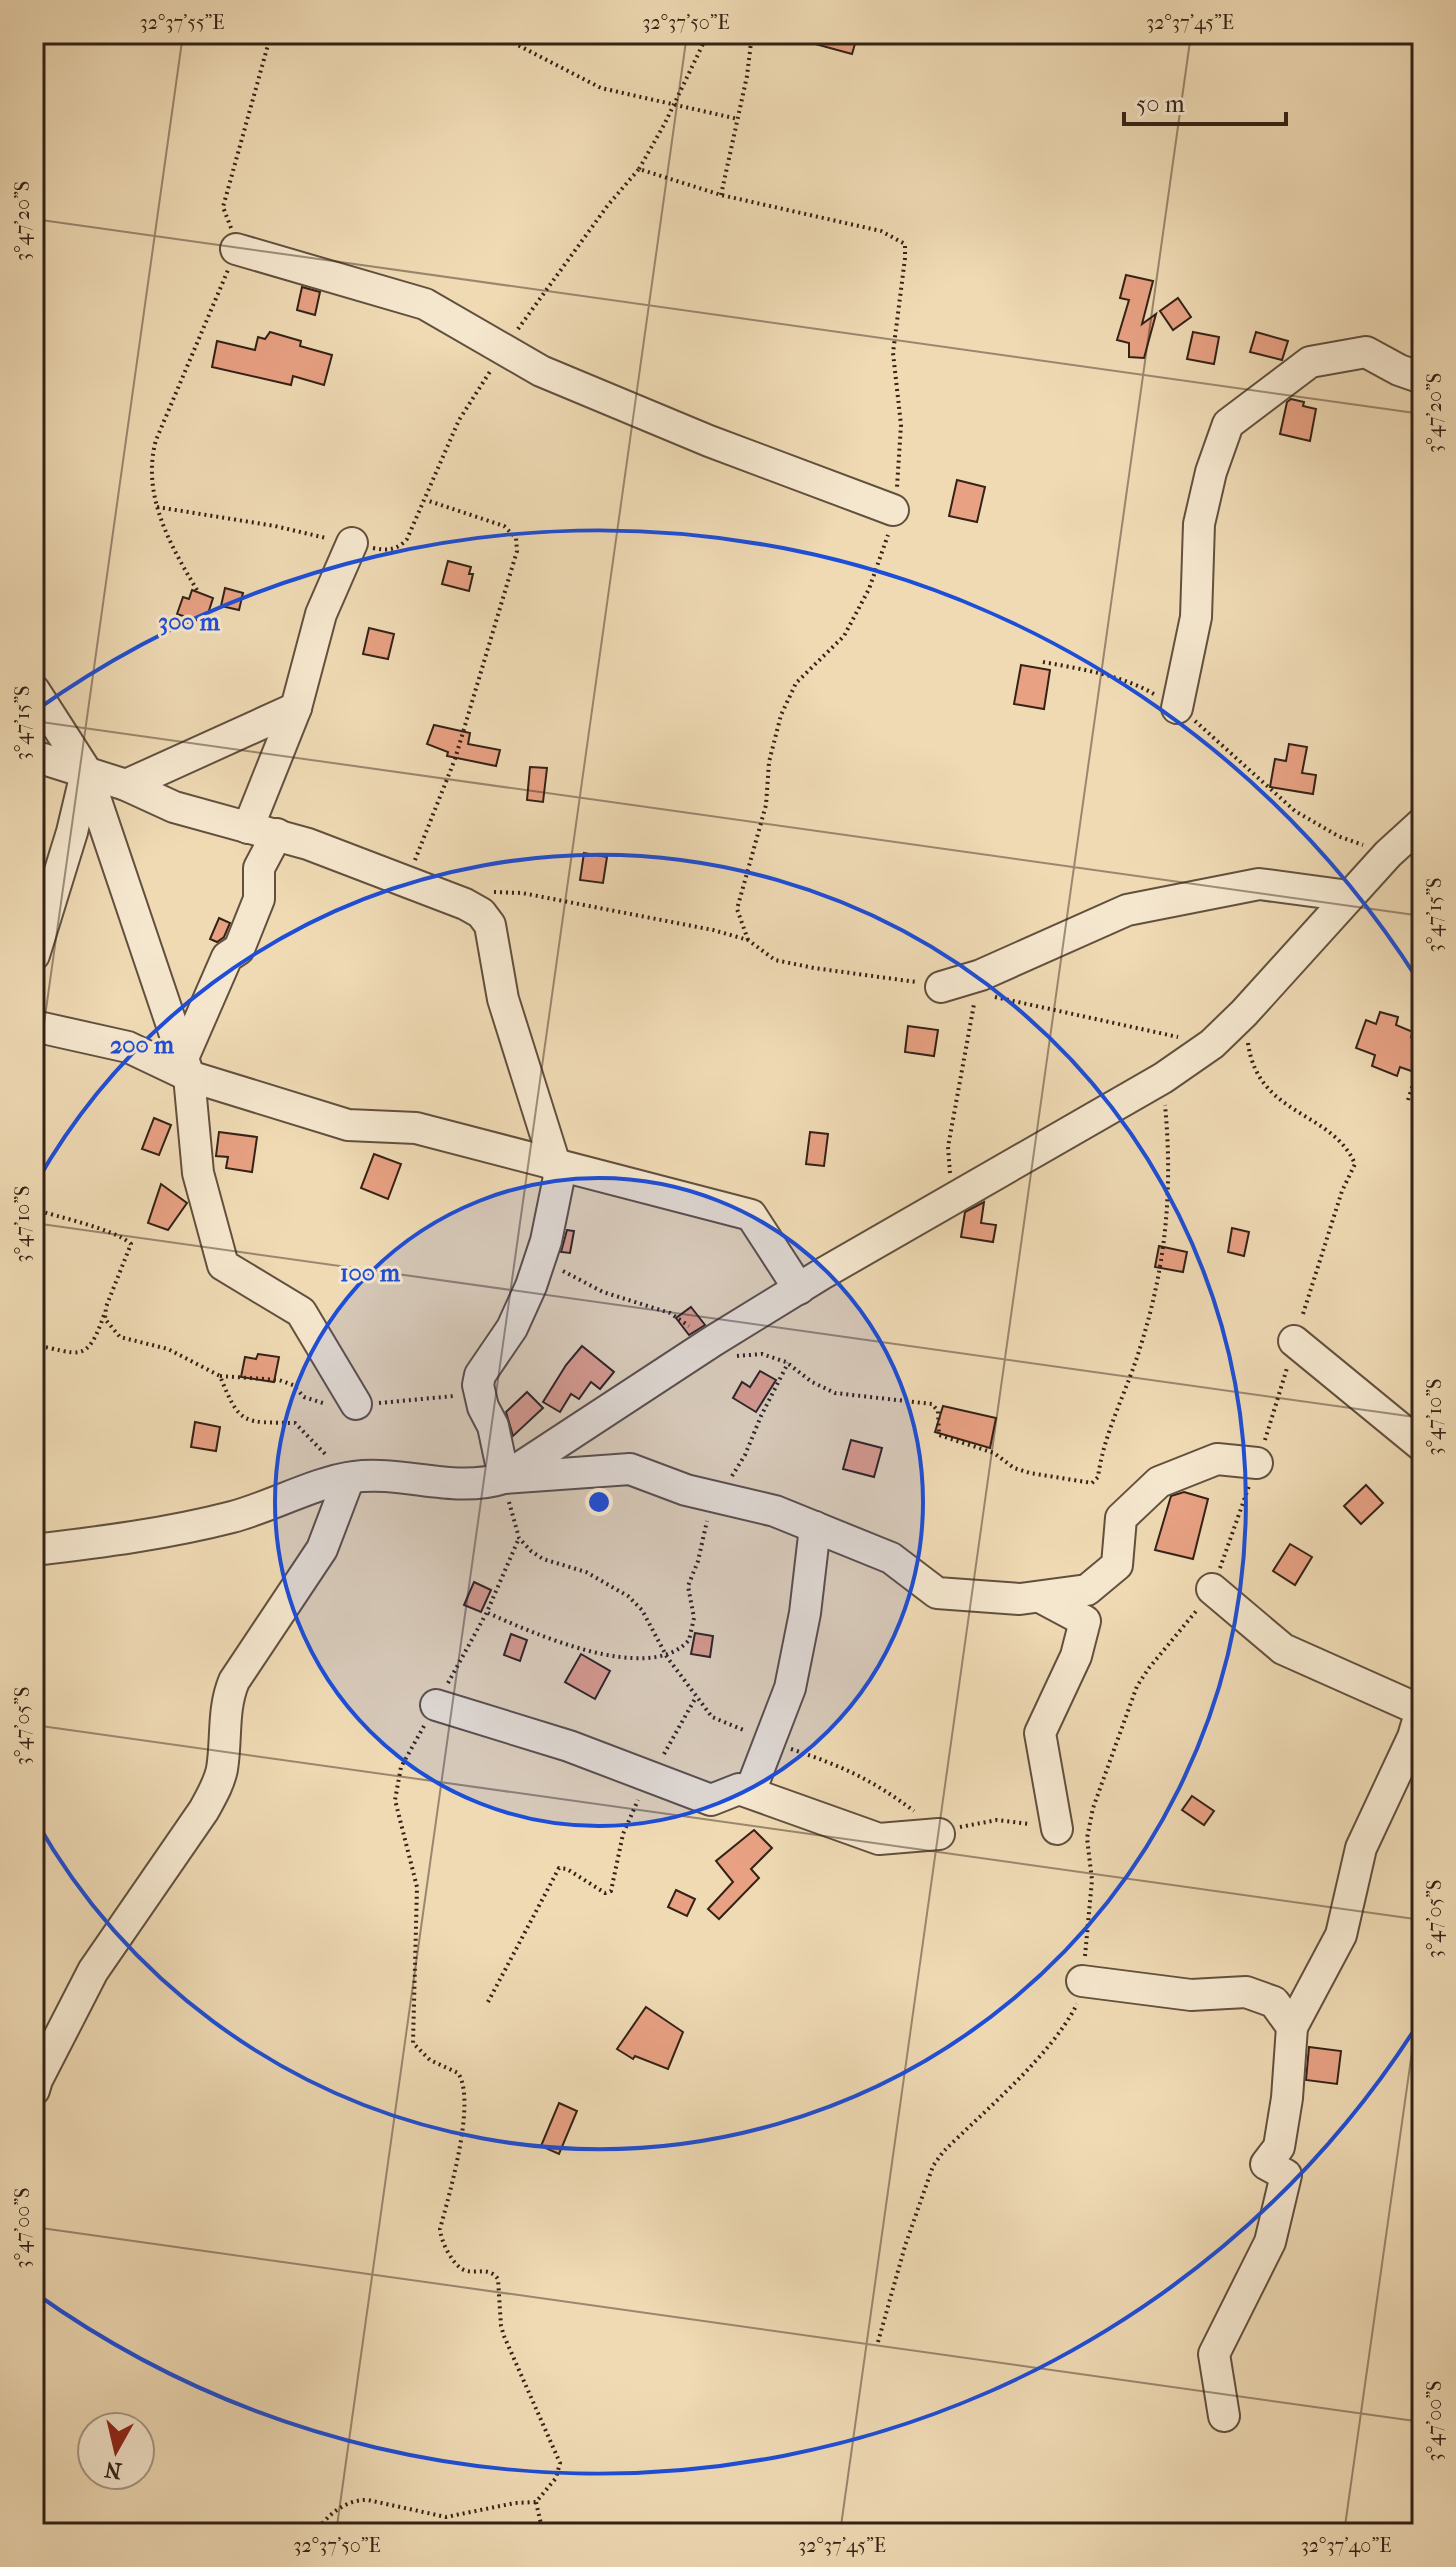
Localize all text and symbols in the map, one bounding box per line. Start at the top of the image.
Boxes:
text: 32°37'55"E [139,11,225,34]
text: 32°37'50"E [642,11,730,34]
text: 32°37'45"E [1146,11,1234,34]
scale bar [1124,76,1286,126]
text: 50 m [1136,90,1185,118]
text: 3°47'20"S [11,181,34,261]
text: 3°47'20"S [1423,373,1446,453]
text: 300 m [158,608,221,636]
text: 3°47'15"S [11,686,34,760]
text: 3°47'15"S [1423,878,1446,952]
text: 200 m [110,1031,175,1059]
text: 3°47'10"S [11,1186,34,1262]
text: 100 m [340,1259,401,1287]
text: 3°47'10"S [1423,1379,1446,1455]
centre of rings [585,1488,613,1516]
text: 3°47'05"S [11,1687,34,1765]
text: 3°47'05"S [1423,1880,1446,1958]
text: 3°47'00"S [11,2188,34,2268]
text: 3°47'00"S [1423,2381,1446,2461]
north arrow [76,2411,156,2491]
text: N [103,2456,123,2484]
text: 32°37'50"E [293,2534,381,2557]
text: 32°37'45"E [798,2534,886,2557]
text: 32°37'40"E [1301,2534,1391,2557]

